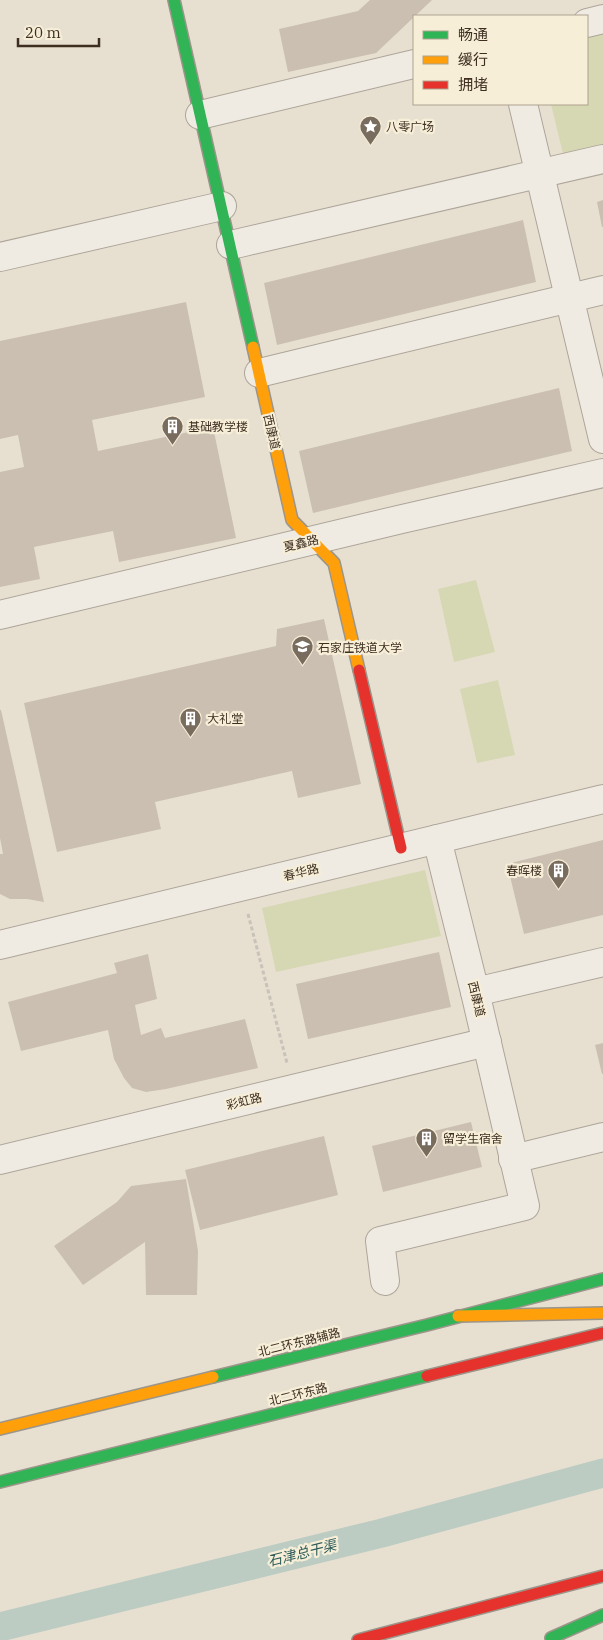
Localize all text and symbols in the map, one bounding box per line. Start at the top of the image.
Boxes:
scale bar [18,15,99,47]
legend [413,15,588,105]
text: 20 m [25,23,61,42]
text: 畅通 [458,25,488,44]
text: 缓行 [458,50,488,69]
text: 拥堵 [458,75,488,94]
place icon: 八零广场 [358,114,382,145]
place label: 八零广场 [386,119,434,134]
street label: 西康道 [261,413,283,451]
building icon: 基础教学楼 [160,414,184,445]
place label: 基础教学楼 [188,419,248,434]
street label: 夏鑫路 [282,532,320,554]
school or university icon: 石家庄铁道大学 [290,635,314,666]
place label: 石家庄铁道大学 [318,640,402,655]
building icon: 大礼堂 [179,706,203,737]
place label: 大礼堂 [207,711,243,726]
building icon: 春晖楼 [546,858,570,889]
street label: 春华路 [282,860,320,884]
place label: 春晖楼 [506,863,542,878]
street label: 西康道 [465,980,489,1018]
street label: 彩虹路 [225,1089,263,1113]
building icon: 留学生宿舍 [415,1126,439,1157]
place label: 留学生宿舍 [443,1131,503,1146]
street label: 北二环东路辅路 [256,1325,342,1359]
street label: 北二环东路 [267,1379,329,1409]
water label: 石津总干渠 [266,1535,340,1570]

